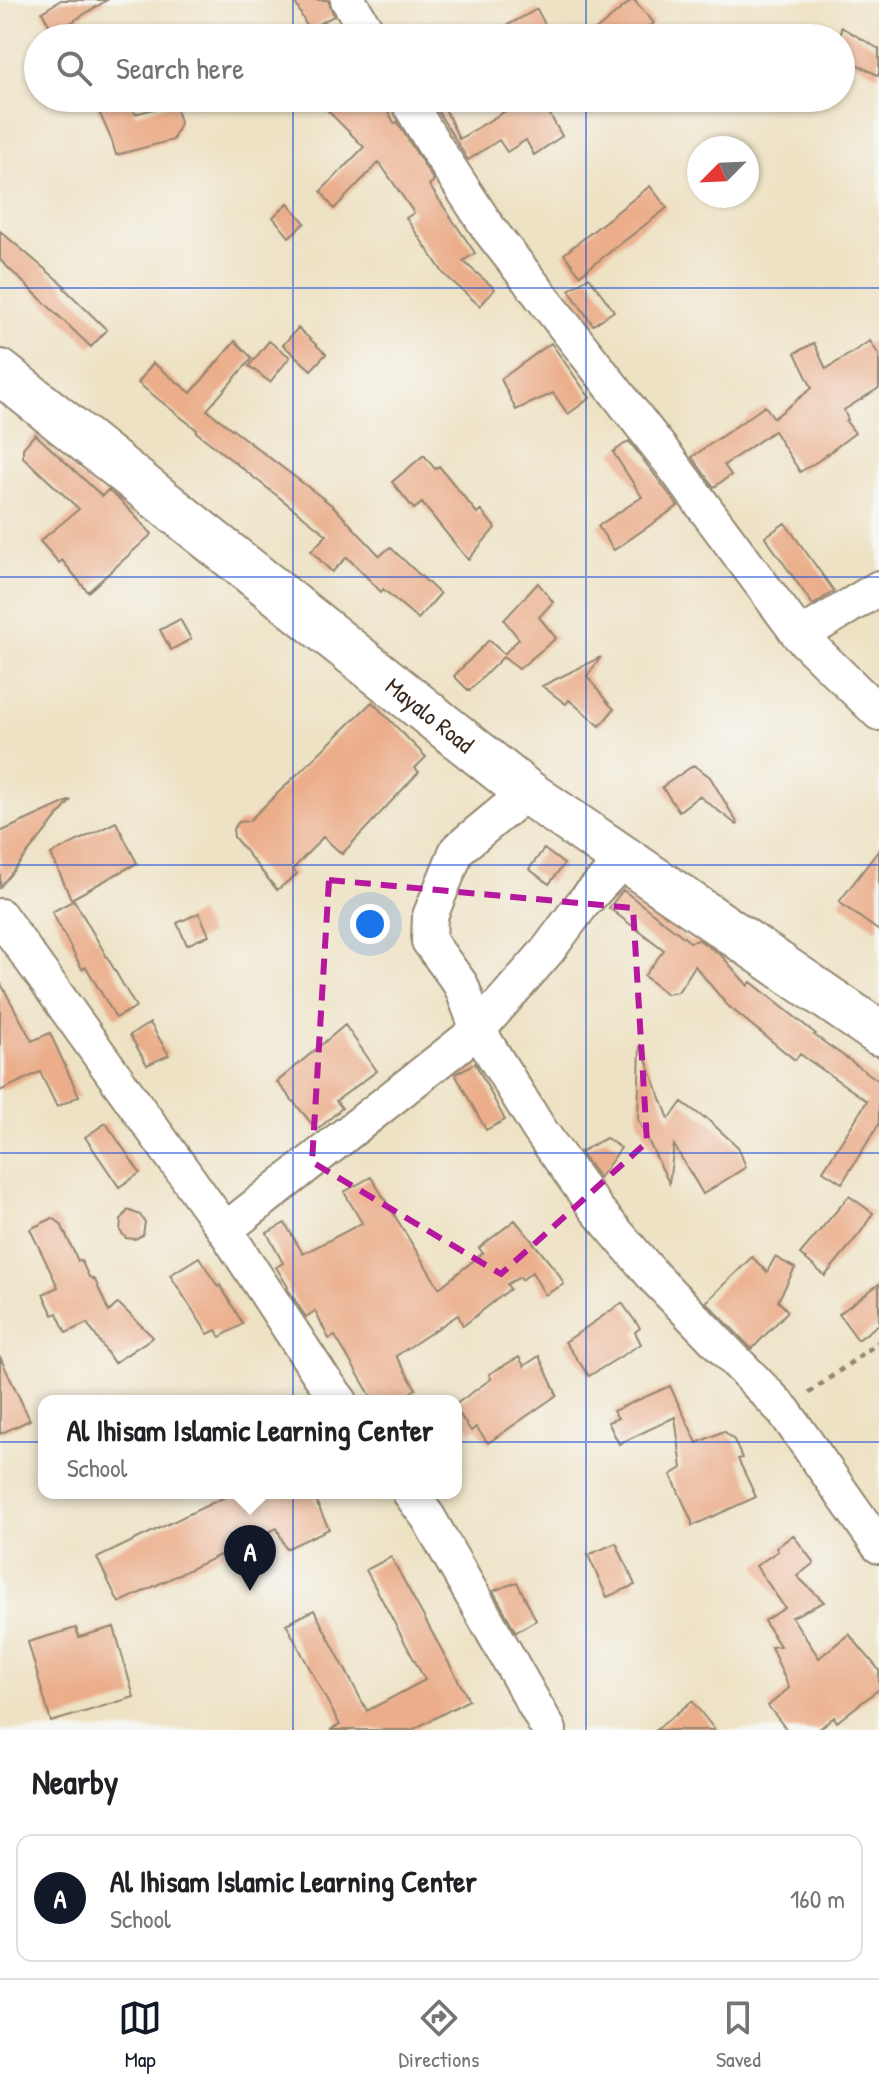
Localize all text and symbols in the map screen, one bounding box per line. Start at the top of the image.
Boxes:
search box [24,24,855,112]
icon: search [52,46,96,90]
text: Search here [116,48,244,88]
north arrow [687,136,759,208]
street label: Mayalo Road [379,670,481,760]
your location [350,904,390,944]
popup [38,1395,462,1499]
text: Al Ihisam Islamic Learning Center [67,1410,433,1450]
text: School [67,1450,127,1485]
pin: A [224,1525,276,1591]
text: Nearby [32,1759,118,1805]
text: Al Ihisam Islamic Learning Center [110,1861,477,1901]
text: A [54,1881,66,1916]
text: 160 m [790,1881,845,1916]
text: School [110,1901,171,1936]
tab: Map [118,1996,162,2074]
tab: Directions [399,1996,480,2074]
tab: Saved [716,1996,761,2074]

